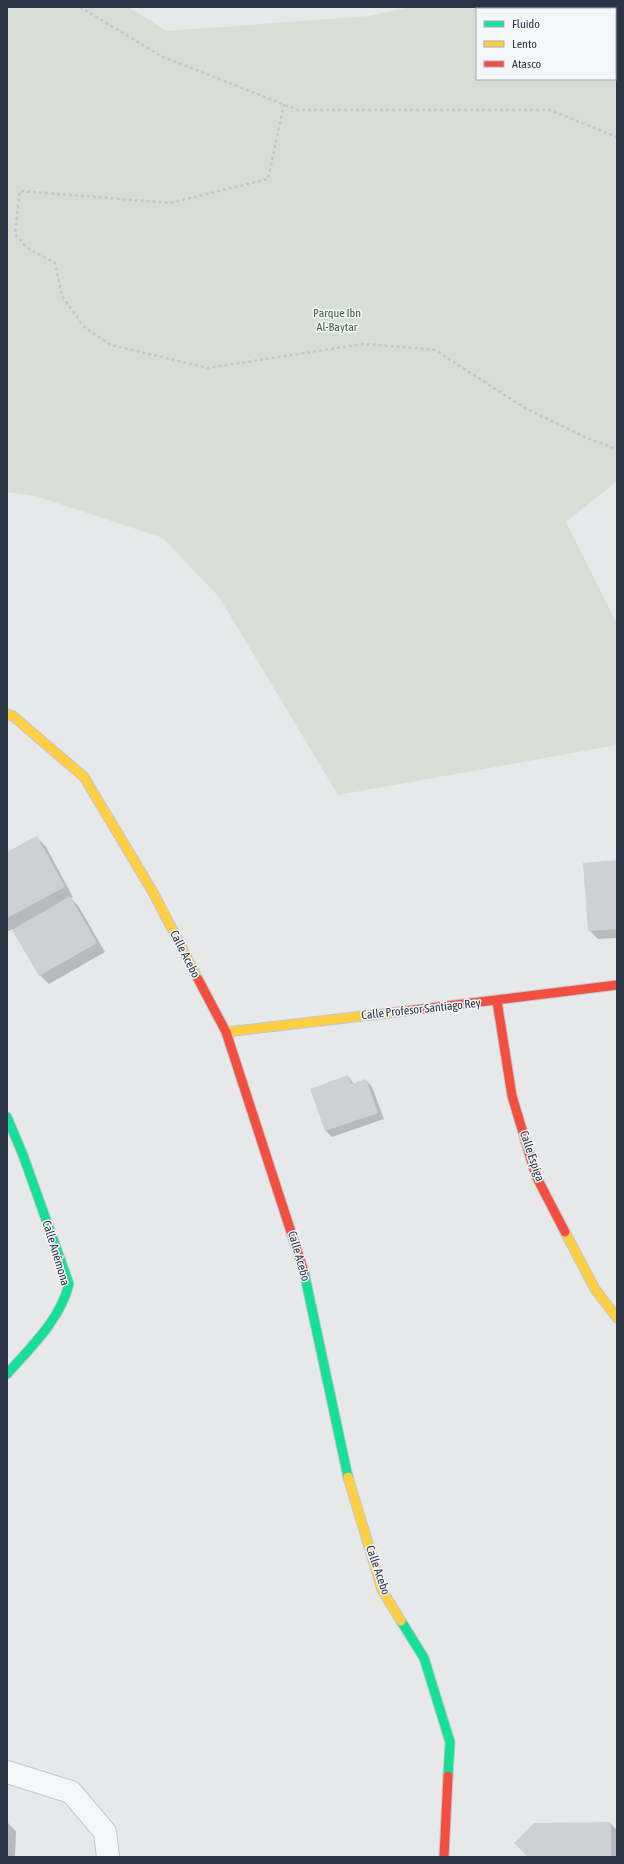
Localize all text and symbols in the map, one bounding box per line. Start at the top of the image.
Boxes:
legend [476,8,616,80]
text: Fluido [512,17,540,31]
text: Lento [512,37,537,51]
text: Atasco [512,57,542,71]
park label: Parque Ibn Al-Baytar [313,306,361,334]
street label: Calle Acebo [167,928,203,980]
street label: Calle Profesor Santiago Rey [361,996,481,1022]
street label: Calle Espiga [517,1129,547,1183]
street label: Calle Anémona [39,1219,73,1287]
street label: Calle Acebo [285,1229,313,1283]
street label: Calle Acebo [363,1543,393,1597]

